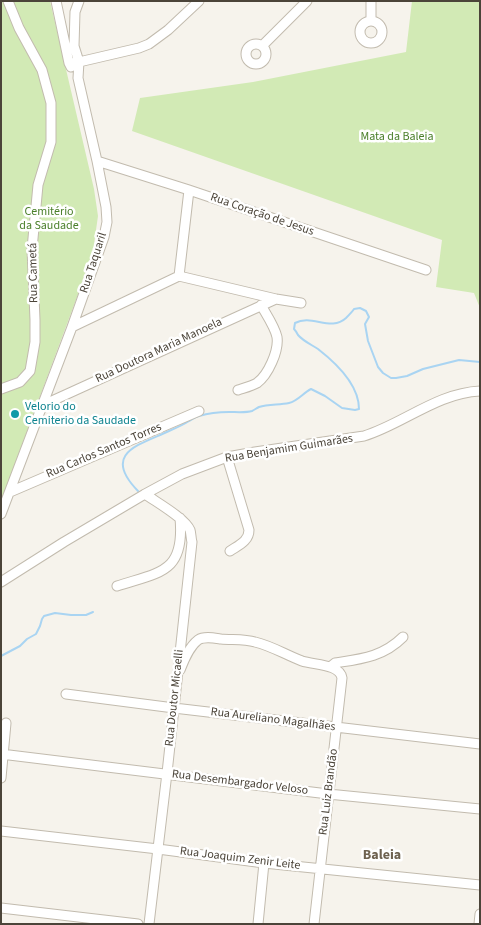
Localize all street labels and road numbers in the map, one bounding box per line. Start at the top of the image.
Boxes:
street label: Rua Coração de Jesus [208,190,316,240]
street label: Rua Taquaril [77,231,111,295]
street label: Rua Cametá [26,243,42,303]
street label: Rua Doutora Maria Manoela [93,315,225,387]
street label: Rua Carlos Santos Torres [44,420,164,482]
street label: Rua Benjamim Guimarães [224,432,354,466]
street label: Rua Doutor Micaelli [163,649,187,747]
street label: Rua Aureliano Magalhães [210,705,336,735]
street label: Rua Luiz Brandão [317,748,341,836]
street label: Rua Desembargador Veloso [171,767,309,799]
street label: Rua Joaquim Zenir Leite [179,844,301,874]

